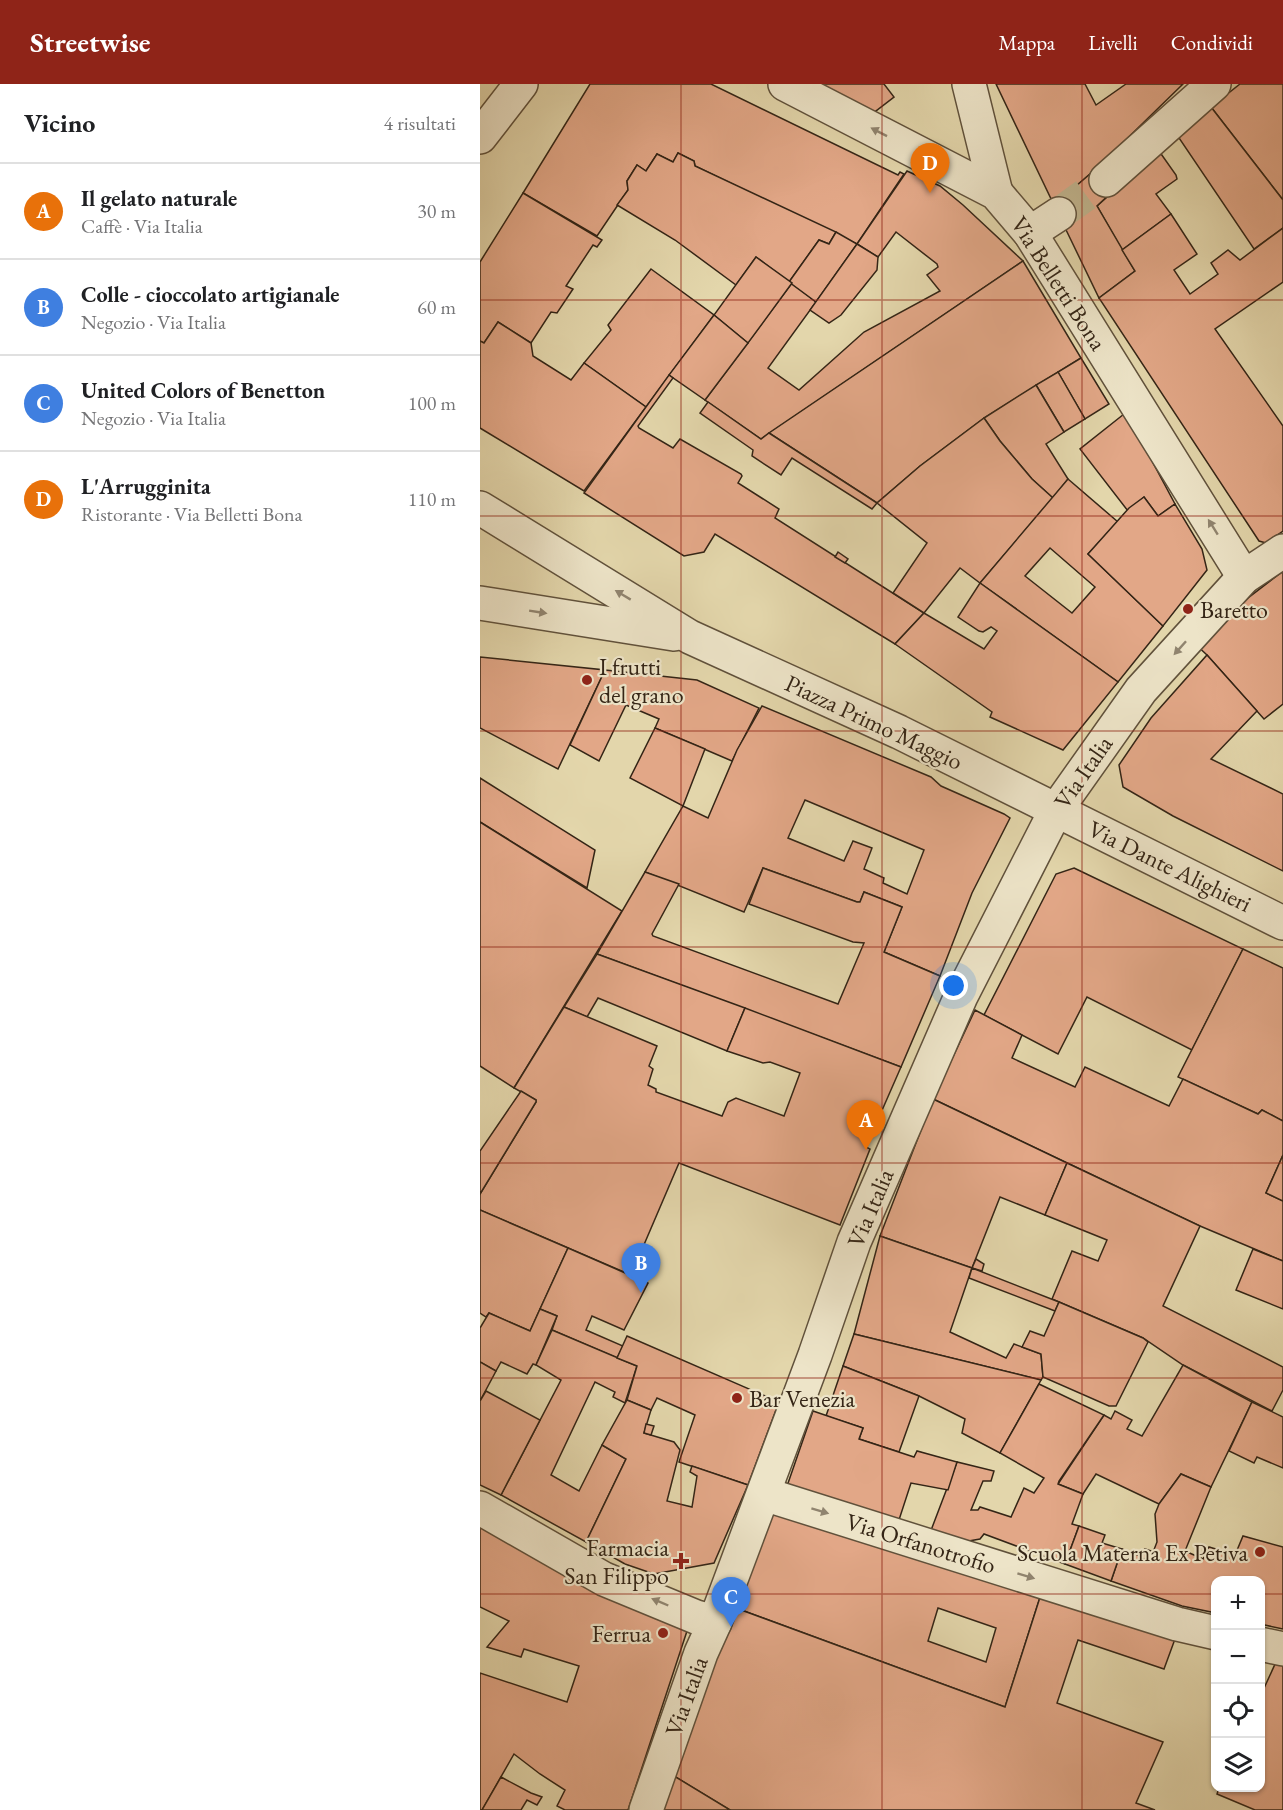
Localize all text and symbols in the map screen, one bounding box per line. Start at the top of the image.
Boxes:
text: Streetwise [30,24,150,60]
text: Mappa [999,29,1055,56]
text: Livelli [1088,29,1138,56]
text: Condividi [1171,29,1253,56]
text: Vicino [24,106,95,140]
text: 4 risultati [384,110,456,136]
one-way arrow [870,127,887,137]
pin: D [910,144,950,193]
text: Il gelato naturale [81,184,237,213]
text: A [36,198,51,224]
text: 30 m [417,198,456,224]
street label: Via Belletti Bona [1004,210,1114,356]
text: Caffè · Via Italia [81,213,203,239]
text: Colle - cioccolato artigianale [81,280,340,309]
text: B [37,294,50,320]
text: 60 m [417,294,456,320]
text: Negozio · Via Italia [81,309,226,335]
text: United Colors of Benetton [81,376,325,405]
text: C [36,390,51,416]
text: 100 m [408,390,456,416]
text: Negozio · Via Italia [81,405,226,431]
text: L'Arrugginita [81,472,211,501]
text: D [36,486,51,512]
text: 110 m [408,486,456,512]
text: Ristorante · Via Belletti Bona [81,501,303,527]
one-way arrow [1208,519,1219,535]
one-way arrow [615,590,631,601]
place label: Baretto [1200,594,1268,625]
marker: Baretto [1181,602,1195,616]
one-way arrow [528,608,547,617]
one-way arrow [1174,640,1187,655]
place label: I frutti del grano [599,651,684,710]
street label: Piazza Primo Maggio [780,667,968,777]
marker: I frutti del grano [580,673,594,687]
street label: Via Italia [1047,729,1120,815]
street label: Via Dante Alighieri [1083,813,1257,919]
your location [939,971,968,1000]
pin: A [846,1100,886,1150]
street label: Via Italia [840,1164,901,1252]
pin: B [622,1244,660,1293]
place label: Bar Venezia [749,1383,856,1414]
marker: Bar Venezia [730,1391,744,1405]
street label: Via Orfanotrofio [842,1505,1000,1581]
one-way arrow [811,1507,829,1516]
place label: Farmacia San Filippo [564,1532,669,1591]
place label: Scuola Materna Ex Petiva [1017,1537,1248,1568]
marker: Scuola Materna Ex Petiva [1253,1545,1267,1559]
marker: Farmacia San Filippo [674,1554,688,1568]
one-way arrow [1017,1572,1035,1581]
map controls [1211,1576,1265,1792]
button: + [1211,1576,1265,1630]
pin: C [712,1578,750,1627]
one-way arrow [651,1597,669,1607]
place label: Ferrua [592,1618,651,1649]
marker: Ferrua [656,1626,670,1640]
button: − [1211,1630,1265,1684]
street label: Via Italia [657,1652,715,1740]
button: locate [1211,1684,1265,1738]
button: layers [1211,1738,1265,1792]

